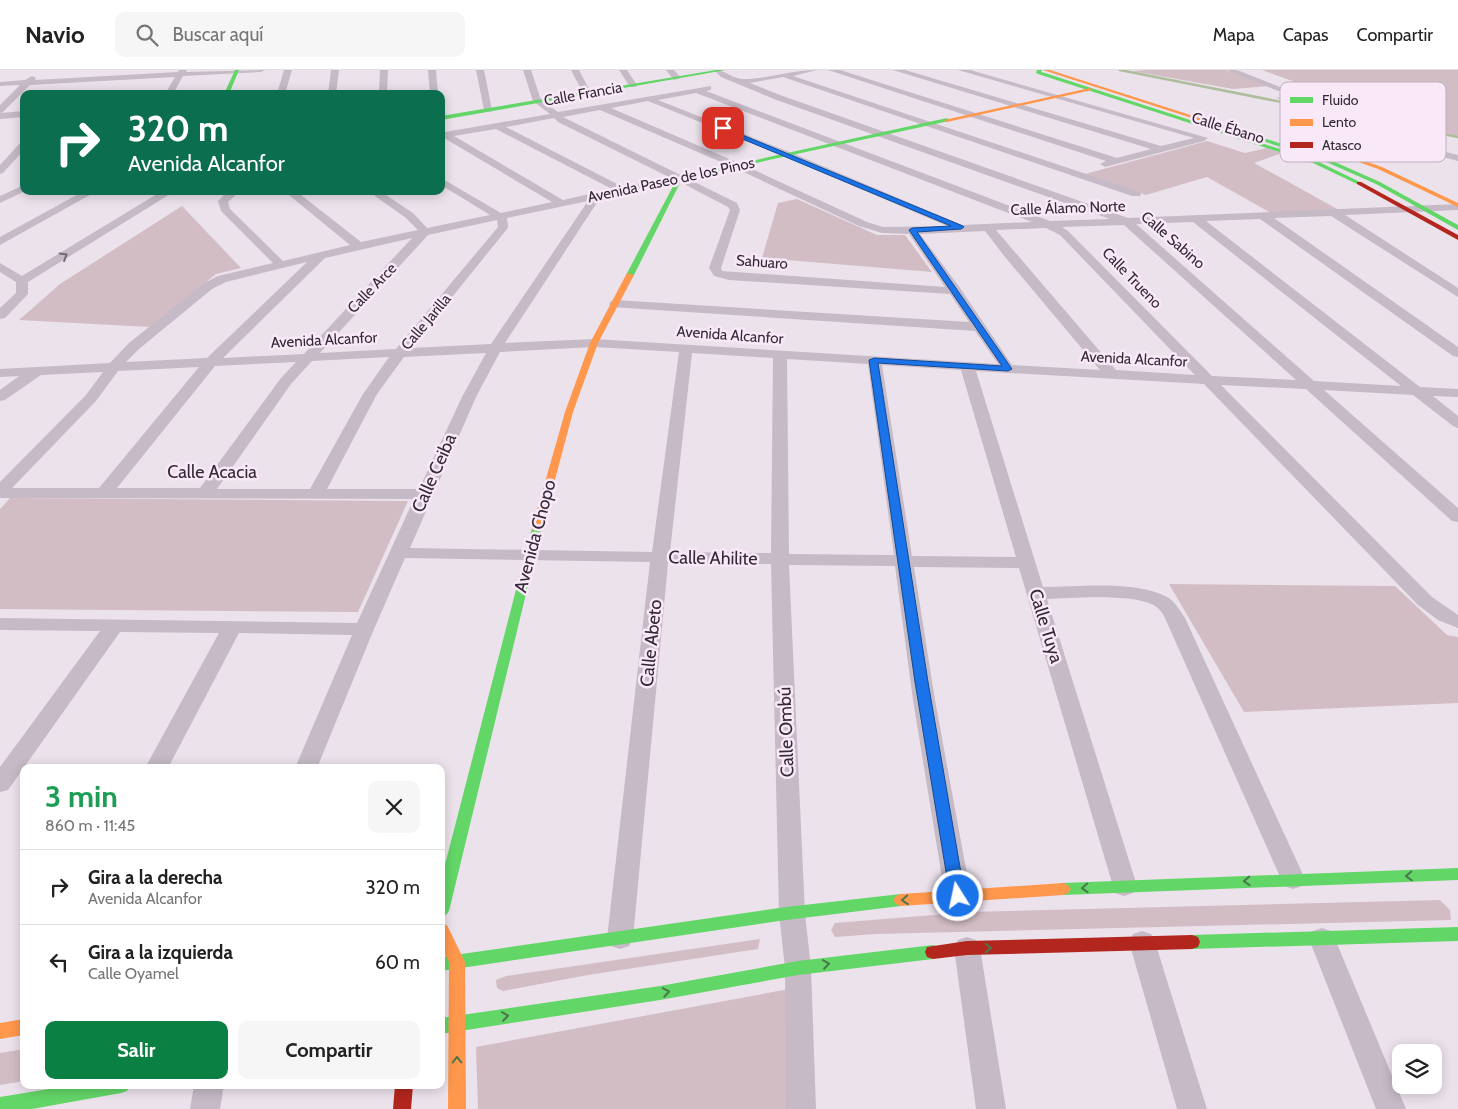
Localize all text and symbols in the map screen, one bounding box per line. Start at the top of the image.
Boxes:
search box [115,12,465,57]
text: Navio [25,20,85,49]
icon: search [133,21,161,49]
text: Buscar aquí [173,23,263,46]
text: Mapa [1213,24,1255,46]
text: Capas [1283,24,1329,46]
text: Compartir [1357,24,1433,46]
street label: Calle Francia [542,78,624,110]
legend [1280,82,1446,162]
text: Fluido [1322,91,1359,109]
text: 320 m [128,107,228,150]
pin [702,107,744,149]
street label: Calle Ébano [1190,107,1267,148]
icon: right [45,110,110,175]
text: Lento [1322,113,1356,131]
icon: arrive [709,114,737,142]
text: Atasco [1322,136,1362,154]
text: Avenida Alcanfor [128,150,285,177]
street label: Avenida Paseo de los Pinos [586,153,756,207]
street label: Calle Álamo Norte [1010,196,1126,219]
street label: Calle Sabino [1137,207,1209,273]
street label: Calle Trueno [1098,244,1166,312]
street label: Sahuaro [735,251,789,273]
one-way arrow [59,253,68,263]
street label: Calle Arce [344,259,400,317]
street label: Calle Jarilla [397,290,455,354]
street label: Avenida Alcanfor [676,322,784,348]
street label: Avenida Alcanfor [270,328,378,352]
street label: Avenida Alcanfor [1080,347,1188,371]
street label: Calle Ceiba [407,430,461,516]
street label: Calle Acacia [167,461,257,483]
street label: Avenida Chopo [509,477,561,595]
street label: Calle Ahilite [668,546,758,570]
street label: Calle Tuya [1024,586,1068,666]
street label: Calle Abeto [635,598,667,688]
street label: Calle Ombú [773,686,799,778]
text: 3 min [45,778,118,815]
button: close [368,781,420,833]
text: 860 m · 11:45 [45,816,135,835]
text: Gira a la derecha [88,866,223,889]
position arrow [931,869,983,921]
one-way arrow [1405,870,1413,881]
icon: right [45,873,73,901]
text: 320 m [366,876,420,899]
one-way arrow [1243,876,1250,886]
one-way arrow [1080,883,1088,894]
text: Avenida Alcanfor [88,889,202,908]
one-way arrow [901,895,909,906]
text: Gira a la izquierda [88,941,233,964]
one-way arrow [984,942,992,953]
icon: left [45,948,73,976]
text: 60 m [375,951,420,974]
one-way arrow [822,959,830,970]
text: Calle Oyamel [88,964,179,983]
one-way arrow [662,988,670,998]
one-way arrow [502,1011,510,1022]
button: Salir [45,1021,228,1079]
button: Compartir [238,1021,420,1079]
map controls [1392,1044,1442,1094]
button: layers [1392,1044,1442,1094]
one-way arrow [452,1056,462,1064]

